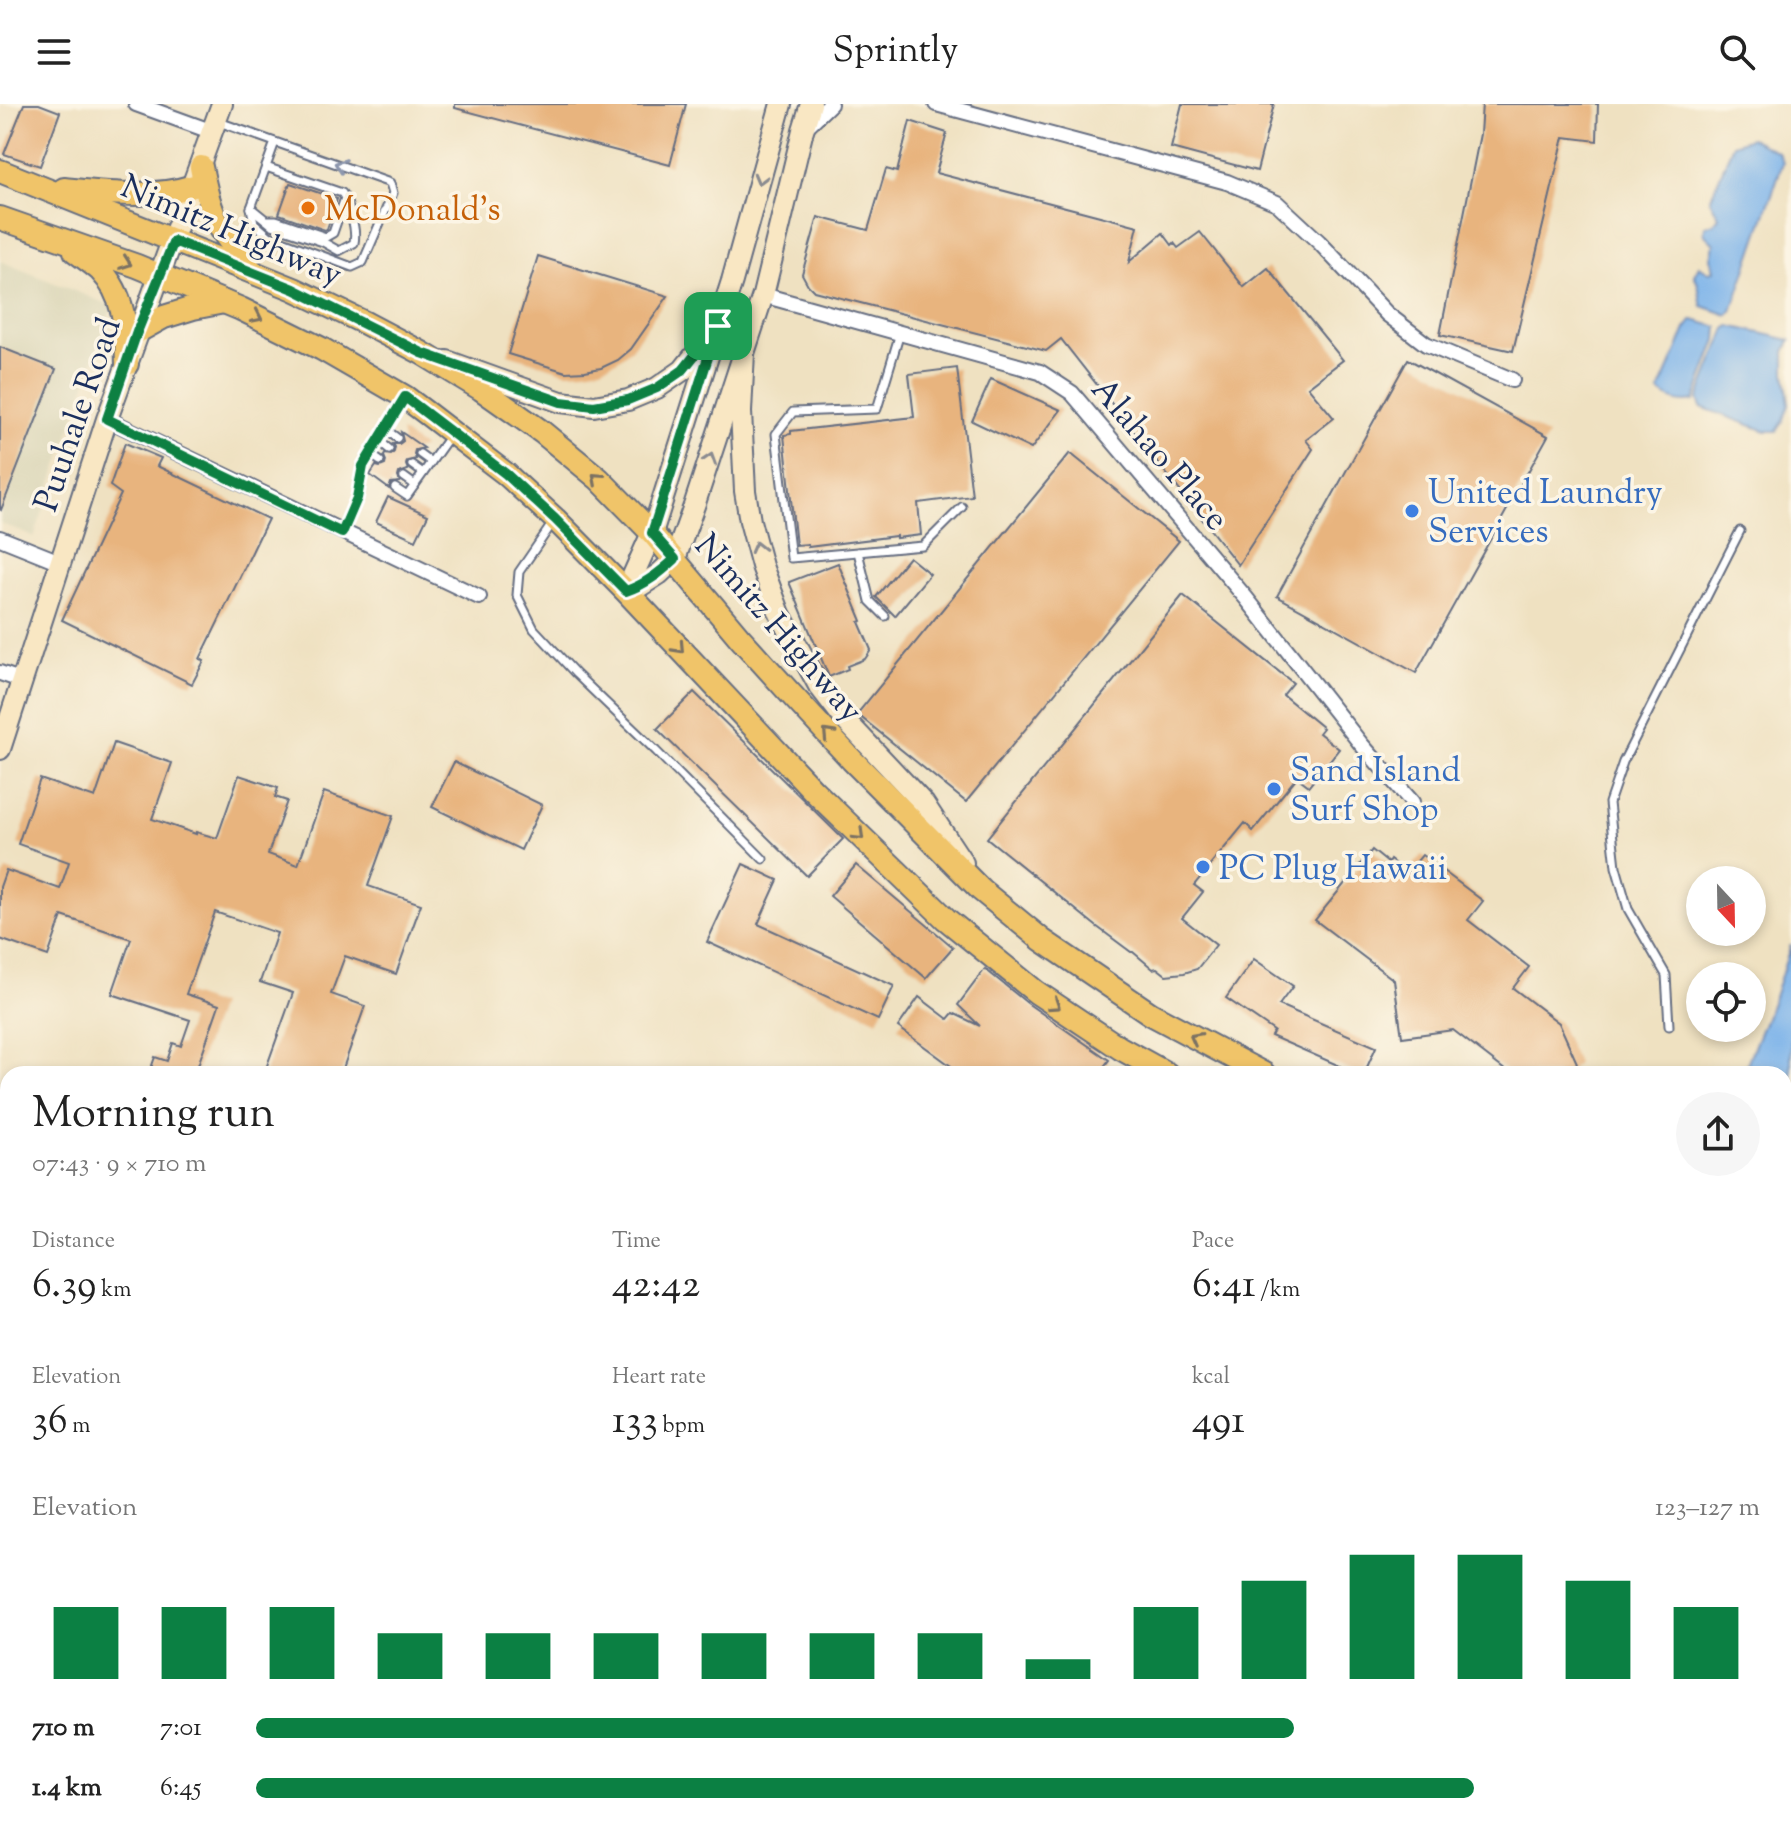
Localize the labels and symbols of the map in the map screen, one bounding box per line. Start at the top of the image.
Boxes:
one-way arrow [334,159,348,175]
street label: Nimitz Highway [112,164,349,301]
one-way arrow [753,172,769,186]
place label: McDonald's [324,187,501,236]
marker: McDonald's [299,199,317,217]
one-way arrow [119,253,133,269]
pin [684,292,752,360]
one-way arrow [249,307,264,323]
street label: Puuhale Road [23,312,135,519]
street label: Alahao Place [1078,368,1239,543]
one-way arrow [700,452,716,466]
place label: United Laundry Services [1428,470,1663,558]
one-way arrow [592,473,606,487]
marker: United Laundry Services [1403,502,1421,520]
street label: Nimitz Highway [681,524,873,735]
one-way arrow [749,541,766,554]
one-way arrow [670,638,684,653]
one-way arrow [823,729,838,743]
place label: Sand Island Surf Shop [1290,748,1461,836]
marker: Sand Island Surf Shop [1265,780,1283,798]
one-way arrow [850,826,864,840]
place label: PC Plug Hawaii [1219,846,1447,895]
marker: PC Plug Hawaii [1194,858,1212,876]
north arrow [1686,866,1766,946]
one-way arrow [1047,995,1061,1010]
one-way arrow [1189,1032,1204,1047]

